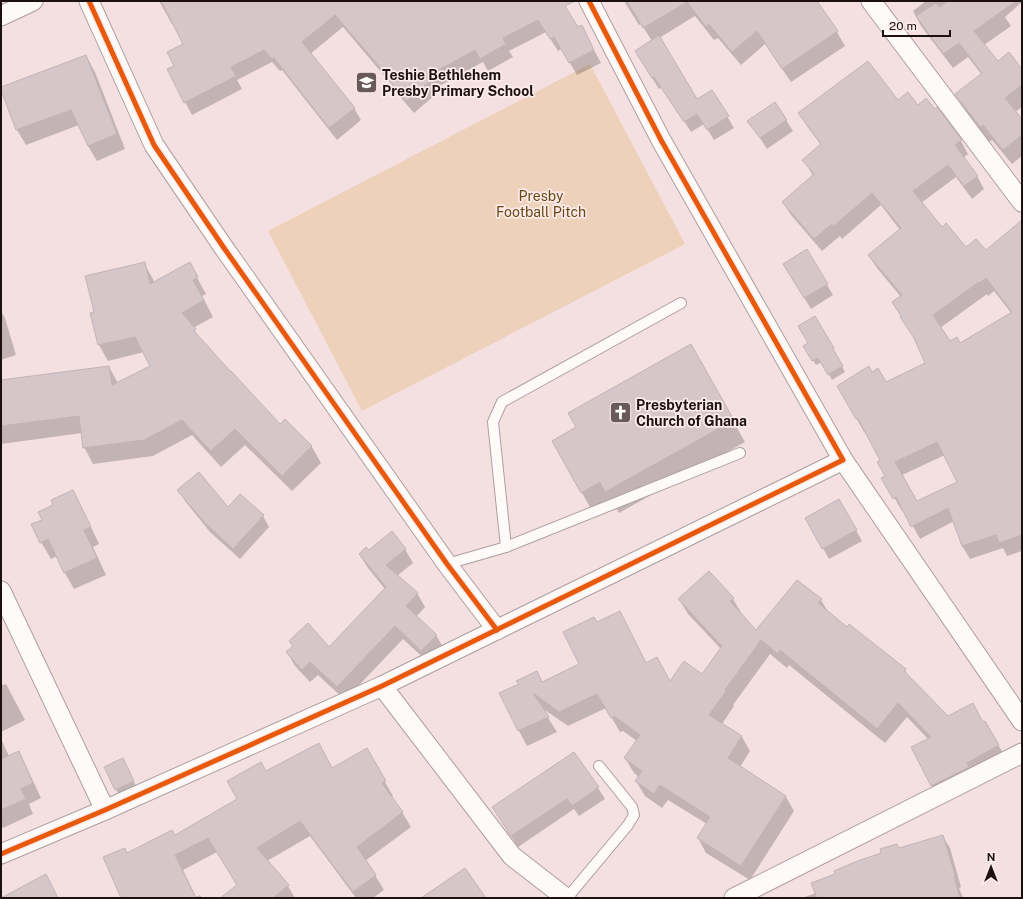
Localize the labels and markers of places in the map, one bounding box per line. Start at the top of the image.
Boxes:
place label: Teshie Bethlehem Presby Primary School [382,67,534,99]
school or university icon: Teshie Bethlehem Presby Primary School [353,70,379,96]
place label: Presbyterian Church of Ghana [636,397,747,429]
church icon: Presbyterian Church of Ghana [607,400,633,426]

